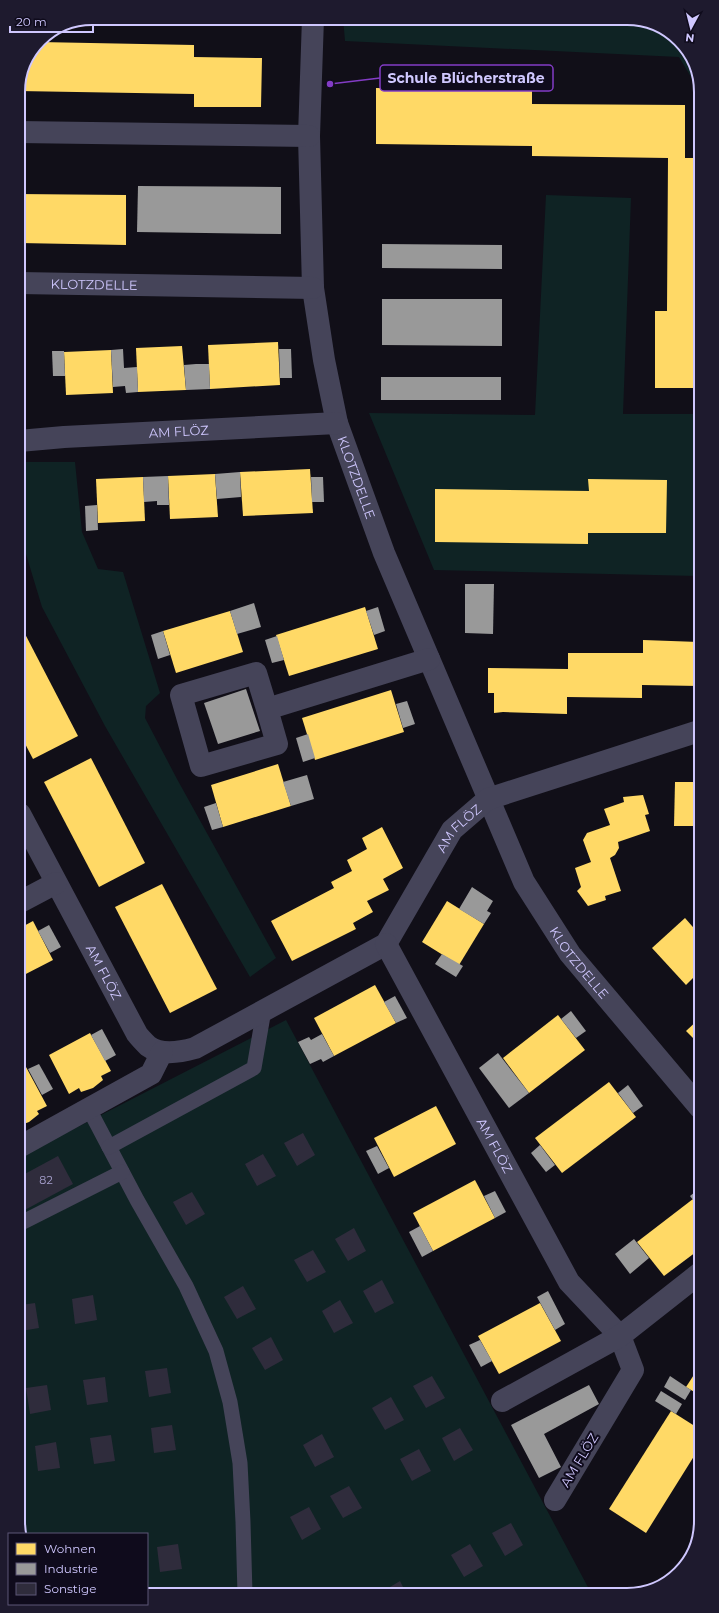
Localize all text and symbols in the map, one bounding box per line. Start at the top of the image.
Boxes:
scale bar [10,8,93,34]
north arrow [671,8,711,48]
text: 20 m [16,14,47,29]
text: N [685,30,695,45]
callout: Schule Blücherstraße [380,65,553,91]
text: Schule Blücherstraße [387,69,545,87]
street label: KLOTZDELLE [50,276,138,293]
street label: AM FLÖZ [148,422,210,441]
street label: KLOTZDELLE [334,434,379,521]
street label: AM FLÖZ [433,800,485,855]
street label: KLOTZDELLE [547,924,612,1002]
street label: AM FLÖZ [83,942,125,1003]
street label: AM FLÖZ [474,1115,517,1176]
house number: 82 [39,1173,53,1187]
street label: AM FLÖZ [557,1430,602,1490]
legend [8,1533,148,1605]
text: Wohnen [44,1541,96,1556]
text: Industrie [44,1561,98,1576]
text: Sonstige [44,1581,96,1596]

